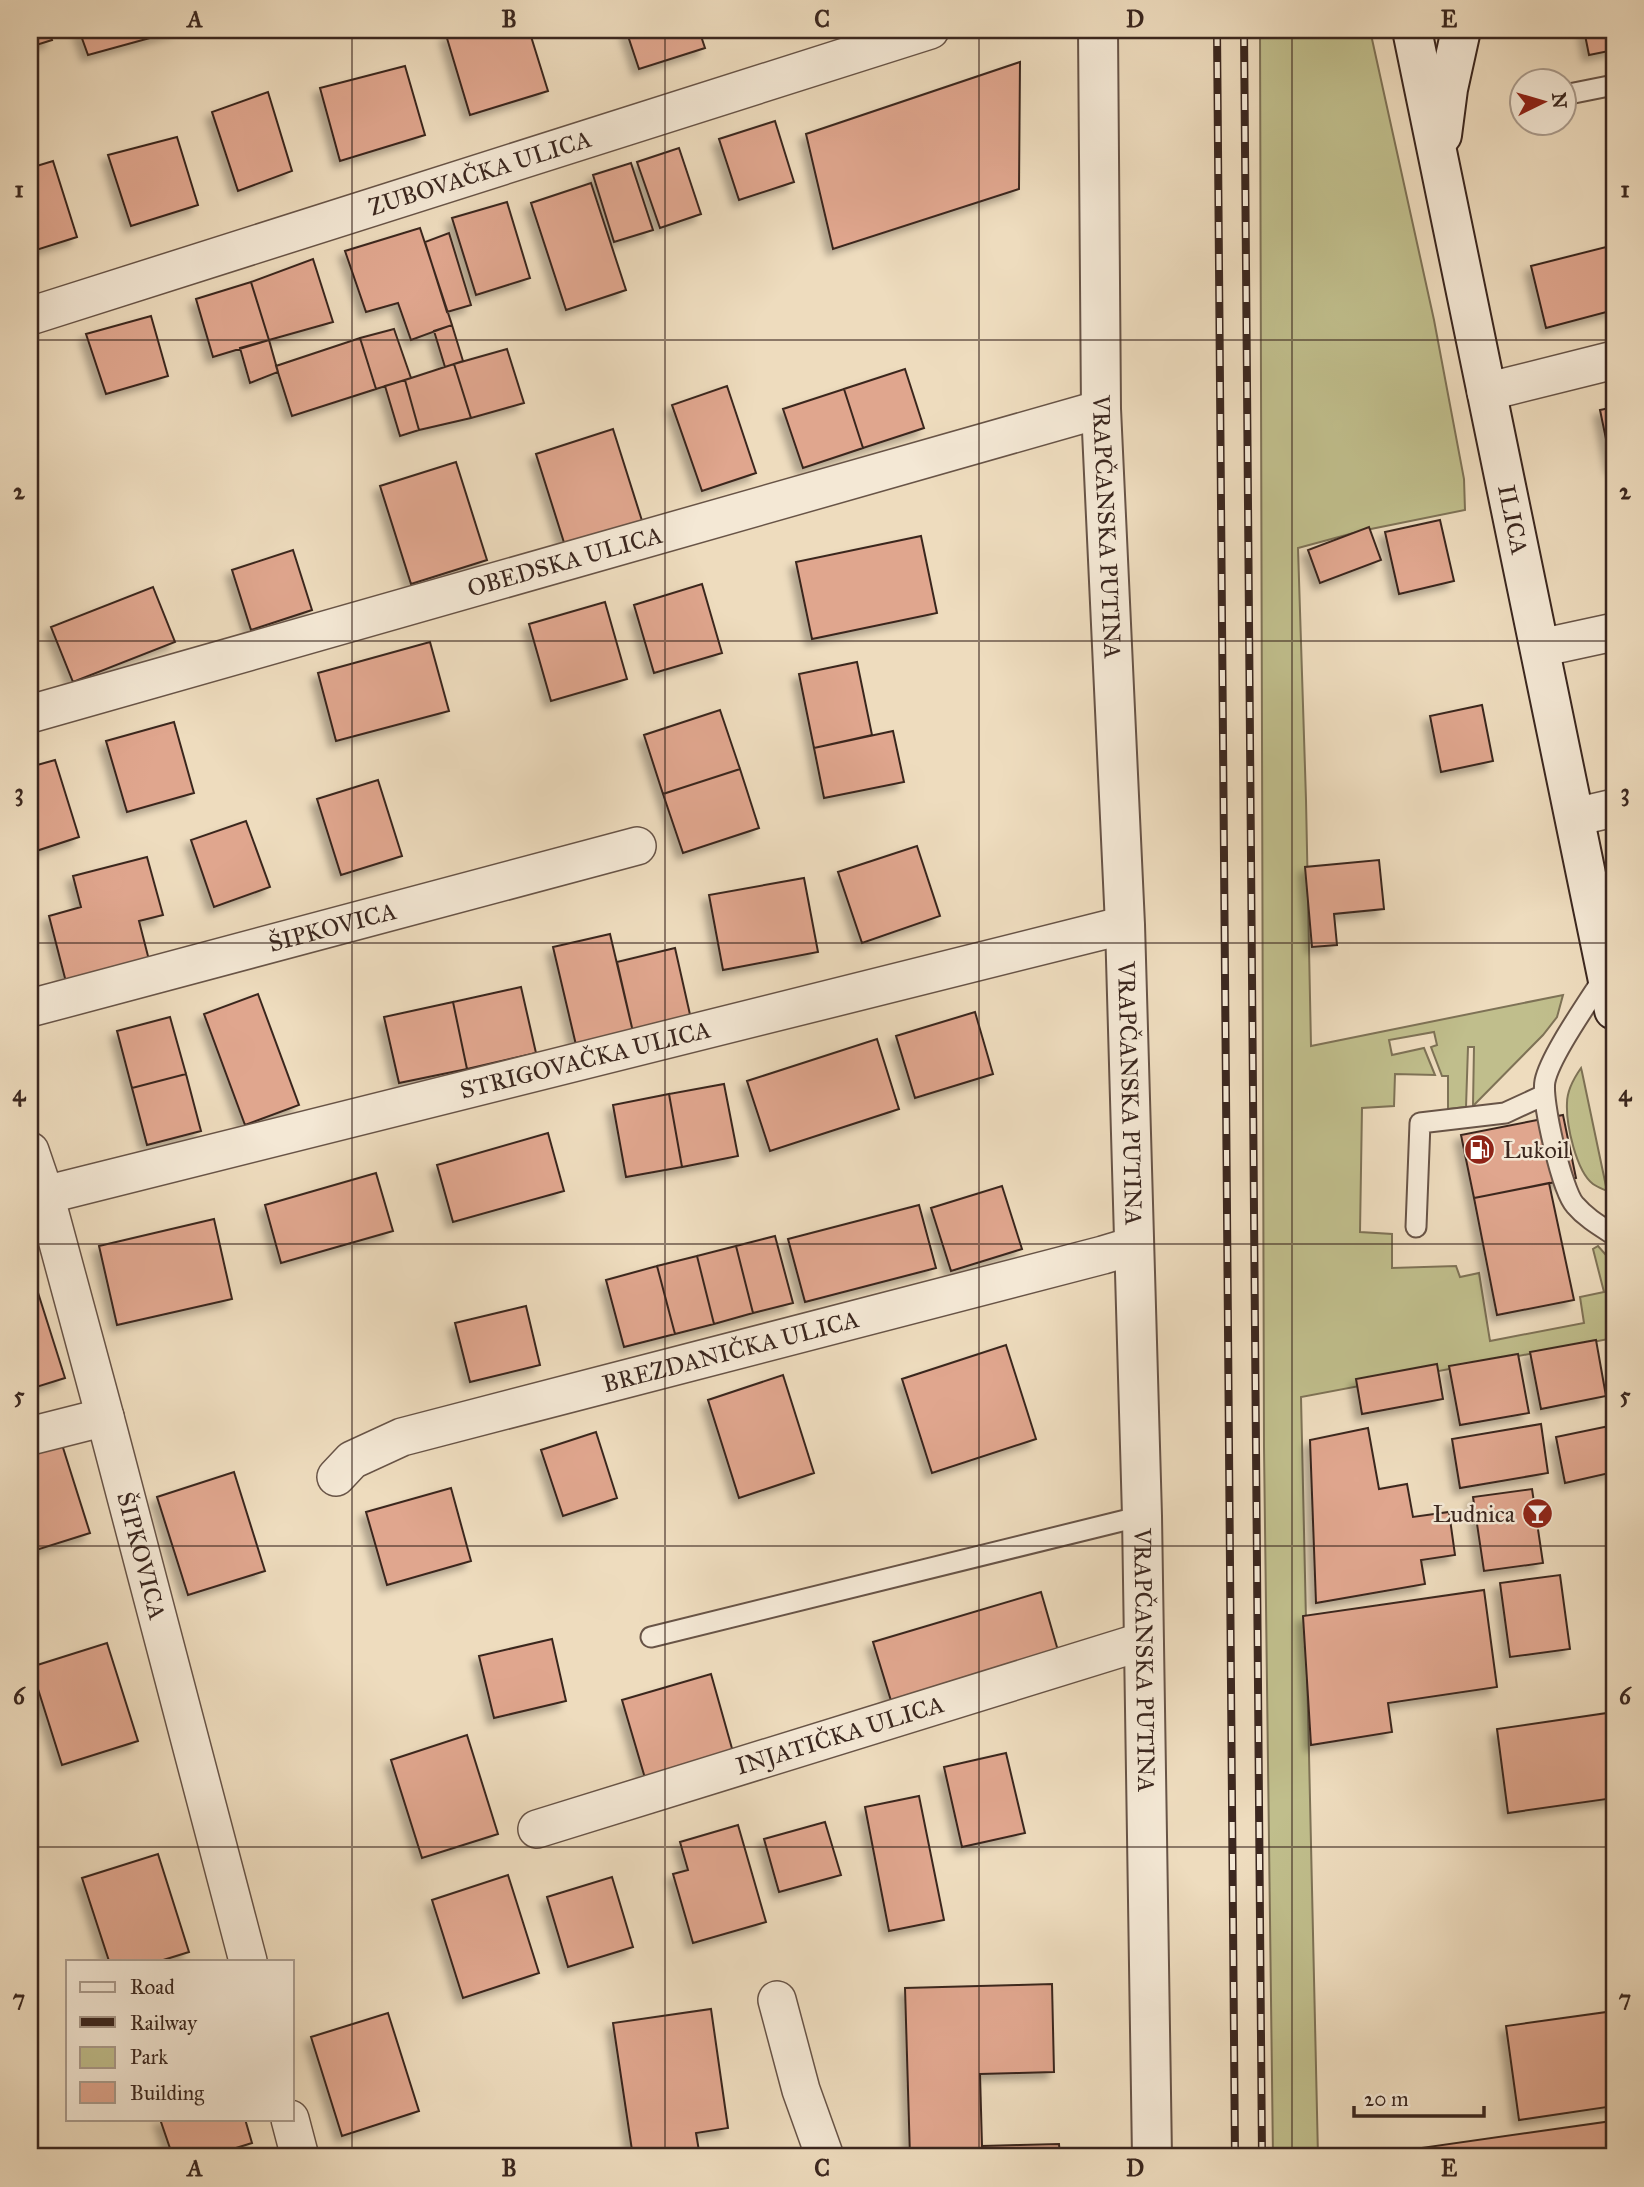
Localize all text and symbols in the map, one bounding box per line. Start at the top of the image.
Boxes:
text: A [185,5,203,33]
text: B [501,5,517,33]
text: C [814,5,830,33]
text: D [1126,5,1144,33]
text: E [1441,5,1458,33]
north arrow [1508,66,1578,136]
text: N [1547,92,1572,110]
street label: ZUBOVAČKA ULICA [365,124,595,222]
text: 1 [14,175,24,203]
text: 1 [1620,175,1630,203]
street label: VRAPČANSKA PUTINA [1086,394,1128,660]
text: 2 [13,477,25,505]
text: 2 [1619,477,1631,505]
street label: ILICA [1491,482,1535,557]
street label: OBEDSKA ULICA [464,520,666,604]
text: 3 [14,778,24,807]
text: 3 [1620,778,1630,807]
street label: ŠIPKOVICA [265,896,400,959]
street label: VRAPČANSKA PUTINA [1111,960,1149,1226]
street label: STRIGOVAČKA ULICA [457,1014,714,1106]
text: 4 [13,1079,27,1107]
text: 4 [1619,1079,1633,1107]
fuel station icon: Lukoil [1463,1133,1497,1167]
place label: Lukoil [1503,1135,1570,1165]
street label: BREZDANIČKA ULICA [599,1304,862,1399]
text: 5 [14,1381,25,1409]
text: 5 [1620,1381,1631,1409]
street label: ŠIPKOVICA [110,1489,173,1623]
bar icon: Ludnica [1521,1497,1555,1531]
place label: Ludnica [1433,1499,1516,1529]
street label: VRAPČANSKA PUTINA [1127,1527,1161,1792]
text: 6 [13,1682,26,1710]
text: 6 [1619,1682,1632,1710]
street label: INJATIČKA ULICA [732,1689,947,1782]
legend [66,1960,294,2120]
text: Road [130,1974,175,2000]
text: 7 [13,1984,25,2012]
text: 7 [1619,1984,1631,2012]
text: Railway [130,2010,198,2036]
text: Park [130,2044,168,2070]
scale bar [1354,2075,1483,2119]
text: Building [130,2080,204,2106]
text: 20 m [1364,2086,1409,2112]
text: A [185,2154,203,2182]
text: B [501,2154,517,2182]
text: C [814,2154,830,2182]
text: D [1126,2154,1144,2182]
text: E [1441,2154,1458,2182]

